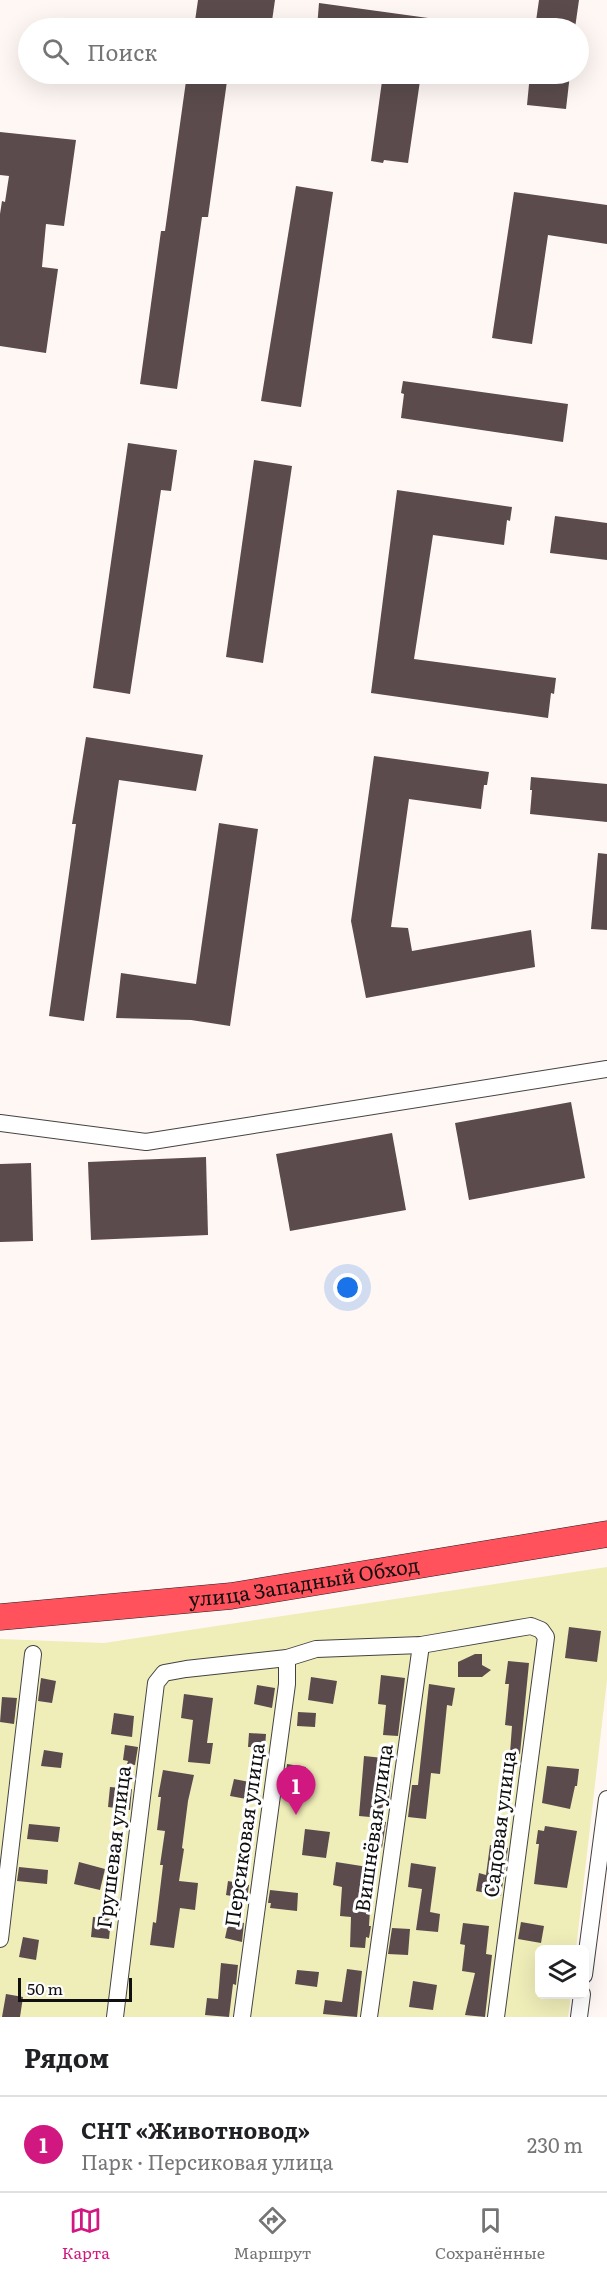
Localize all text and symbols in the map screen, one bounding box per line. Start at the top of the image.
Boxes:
search box [18,18,589,84]
icon: search [39,35,72,68]
text: Поиск [87,35,157,68]
your location [333,1273,362,1302]
street label: улица Западный Обход [187,1548,421,1613]
street label: Персиковая улица [215,1740,271,1929]
street label: Вишнёвая улица [345,1741,399,1914]
street label: Садовая улица [474,1748,522,1899]
street label: Грушевая улица [87,1763,137,1930]
pin: 1 [276,1766,316,1815]
map controls [535,1945,589,1999]
button: layers [535,1945,589,1999]
scale bar [18,1975,132,2002]
text: 50 m [27,1976,63,2000]
text: Рядом [24,2037,109,2076]
text: СНТ «Животновод» [81,2113,310,2146]
text: 1 [39,2129,48,2159]
text: 230 m [527,2129,583,2159]
text: Парк · Персиковая улица [81,2146,333,2176]
tab: Карта [62,2204,110,2264]
tab: Маршрут [234,2204,311,2264]
tab: Сохранённые [435,2204,545,2264]

